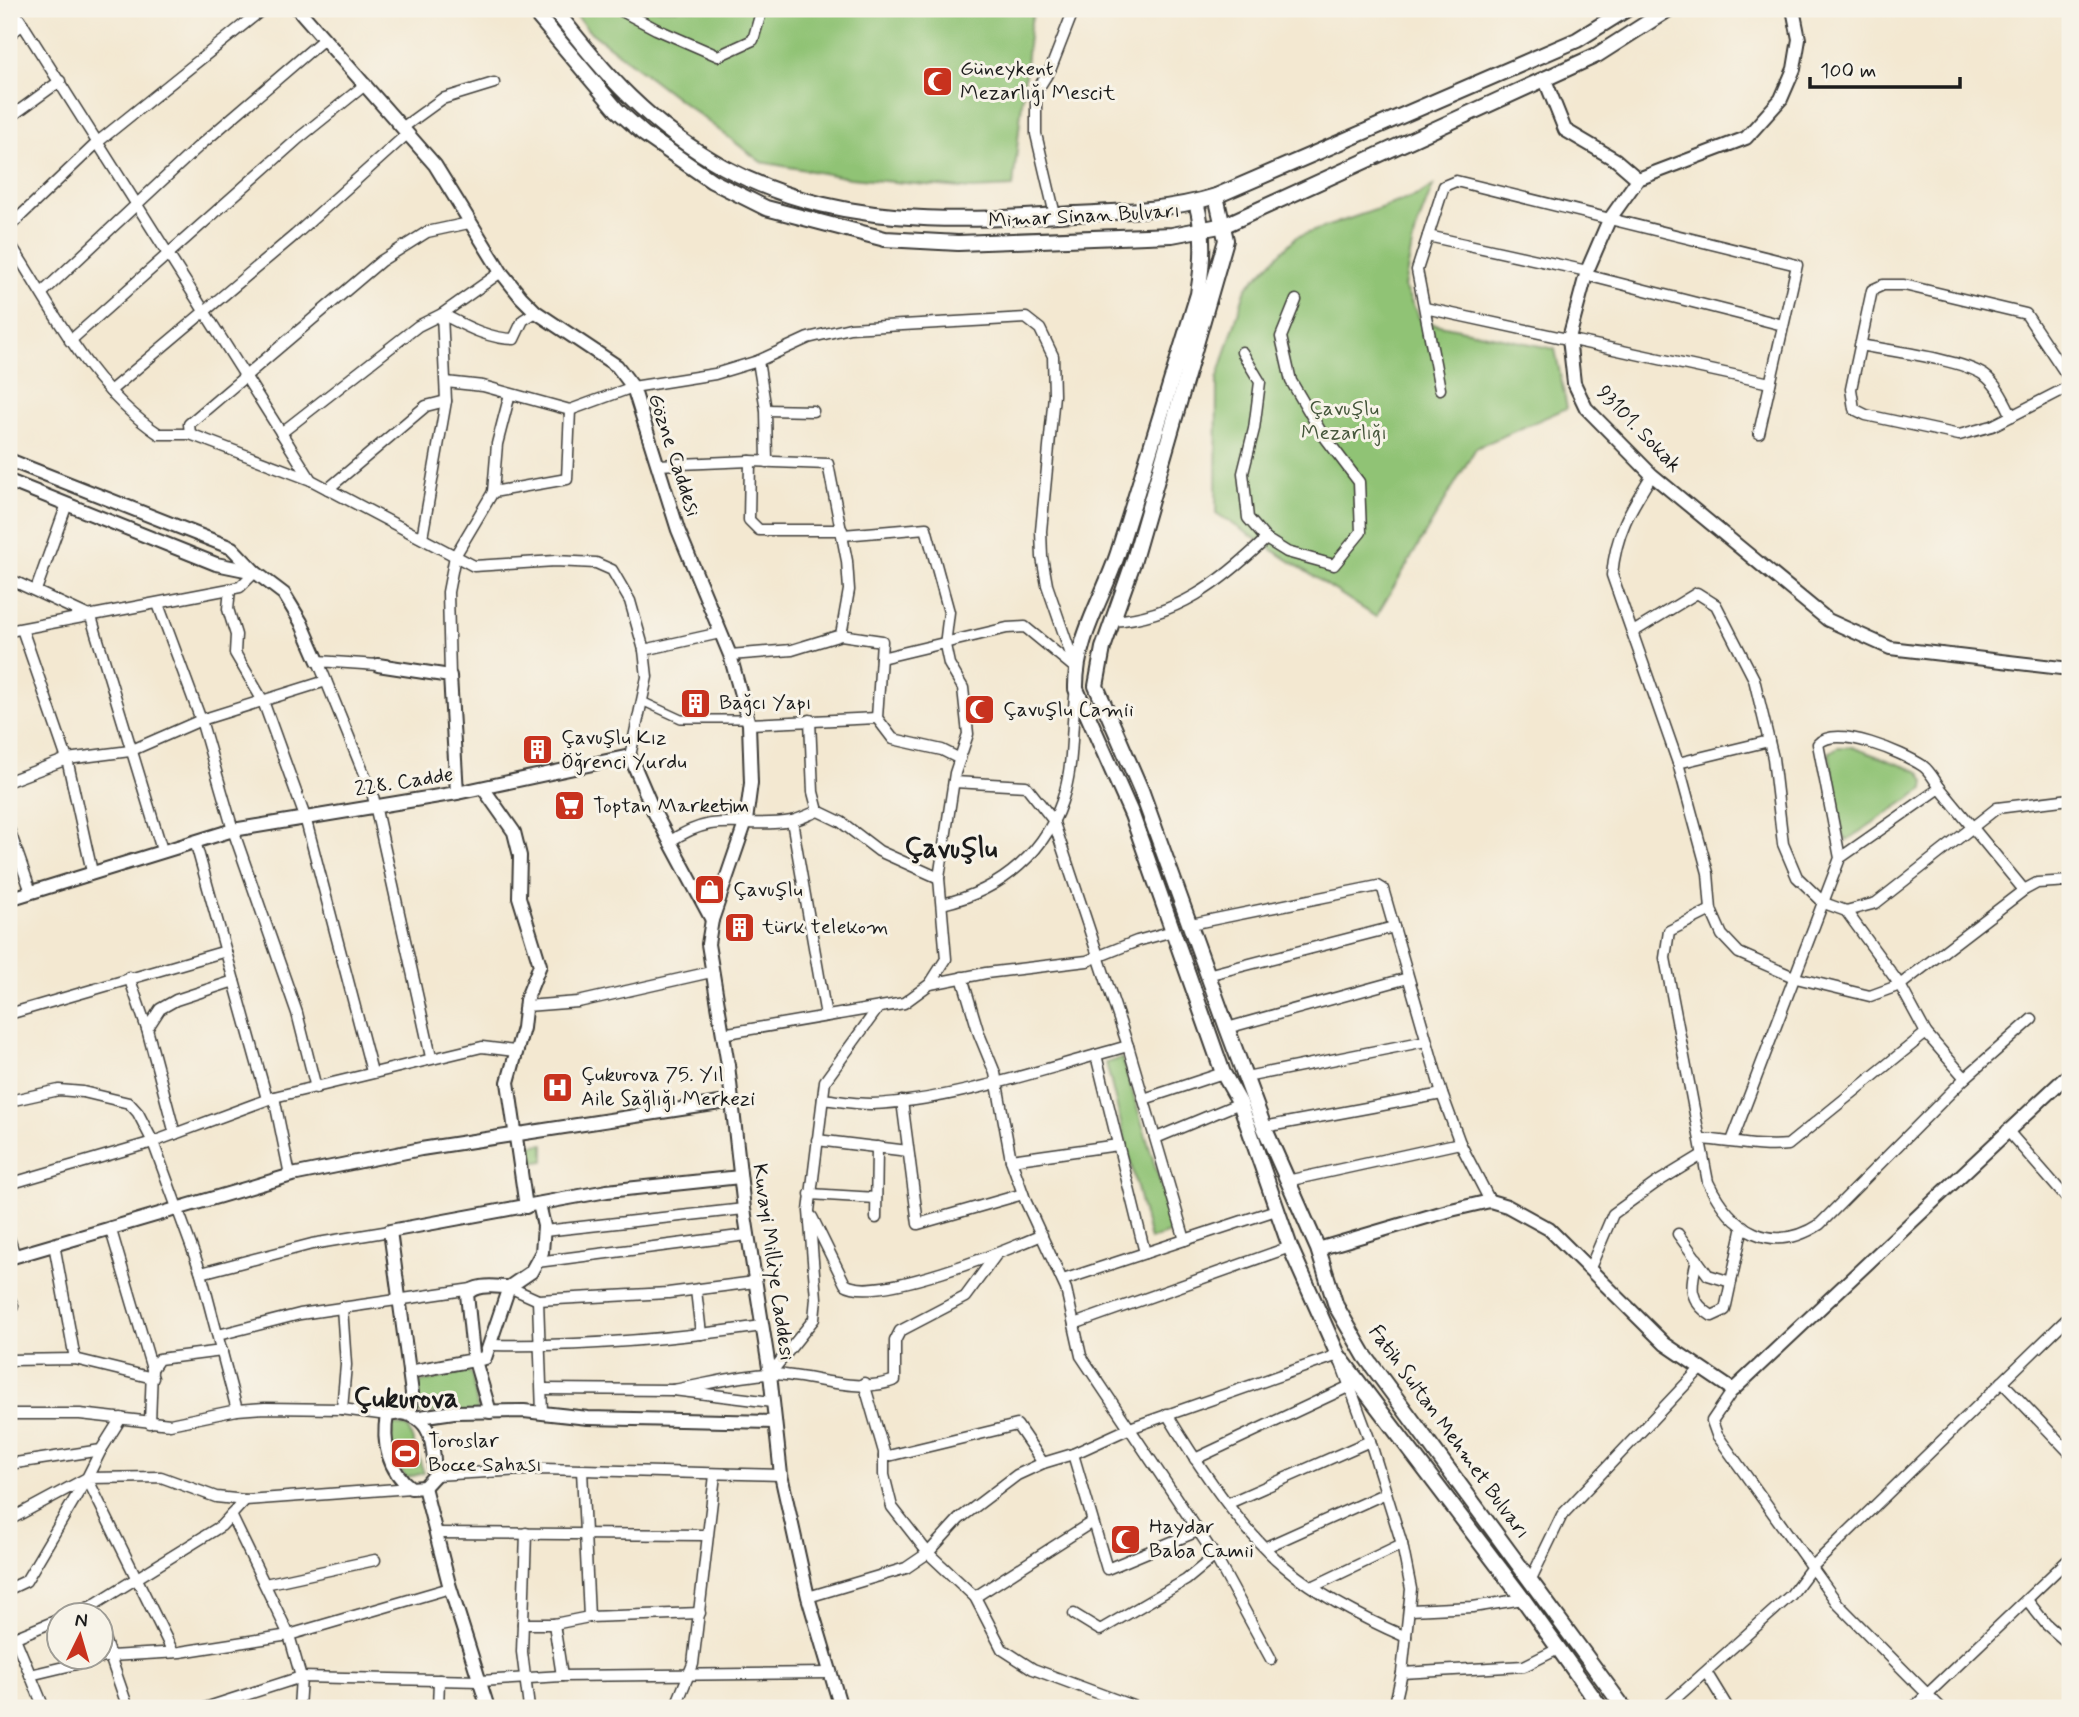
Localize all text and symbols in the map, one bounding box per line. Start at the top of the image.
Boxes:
scale bar [1810,46,1960,90]
place label: Güneykent Mezarlığı Mescit [960,55,1116,107]
text: 100 m [1820,57,1876,85]
mosque icon: Güneykent Mezarlığı Mescit [920,64,954,98]
street label: Mimar Sinan Bulvarı [987,197,1181,235]
street label: 93101. Sokak [1590,379,1688,479]
street label: Gözne Caddesi [641,390,707,520]
park label: Çavuşlu Mezarlığı [1301,395,1387,447]
building icon: Bağcı Yapı [679,686,713,720]
place label: Bağcı Yapı [719,689,812,717]
mosque icon: Çavuşlu Camii [963,693,997,727]
place label: Çavuşlu Camii [1003,696,1134,724]
place label: Çavuşlu Kız Öğrenci Yurdu [561,724,687,776]
building icon: Çavuşlu Kız Öğrenci Yurdu [521,733,555,767]
street label: 228. Cadde [353,760,455,804]
supermarket icon: Toptan Marketim [553,789,587,823]
place label: Toptan Marketim [593,792,749,820]
district label: Çavuşlu [905,831,998,868]
shop icon: Çavuşlu [693,873,727,907]
place label: Çavuşlu [733,876,803,904]
building icon: türk telekom [722,910,756,944]
place label: türk telekom [761,913,889,941]
place label: Çukurova 75. Yıl Aile Sağlığı Merkezi [581,1061,755,1113]
hospital icon: Çukurova 75. Yıl Aile Sağlığı Merkezi [541,1070,575,1104]
street label: Kuvayi Milliye Caddesi [745,1162,801,1363]
street label: Fatih Sultan Mehmet Bulvarı [1362,1319,1536,1545]
district label: Çukurova [354,1381,458,1418]
place label: Toroslar Bocce Sahası [428,1427,542,1479]
sports icon: Toroslar Bocce Sahası [388,1436,422,1470]
place label: Haydar Baba Camii [1149,1513,1254,1565]
mosque icon: Haydar Baba Camii [1109,1522,1143,1556]
north arrow [46,1602,116,1672]
text: N [74,1608,89,1634]

